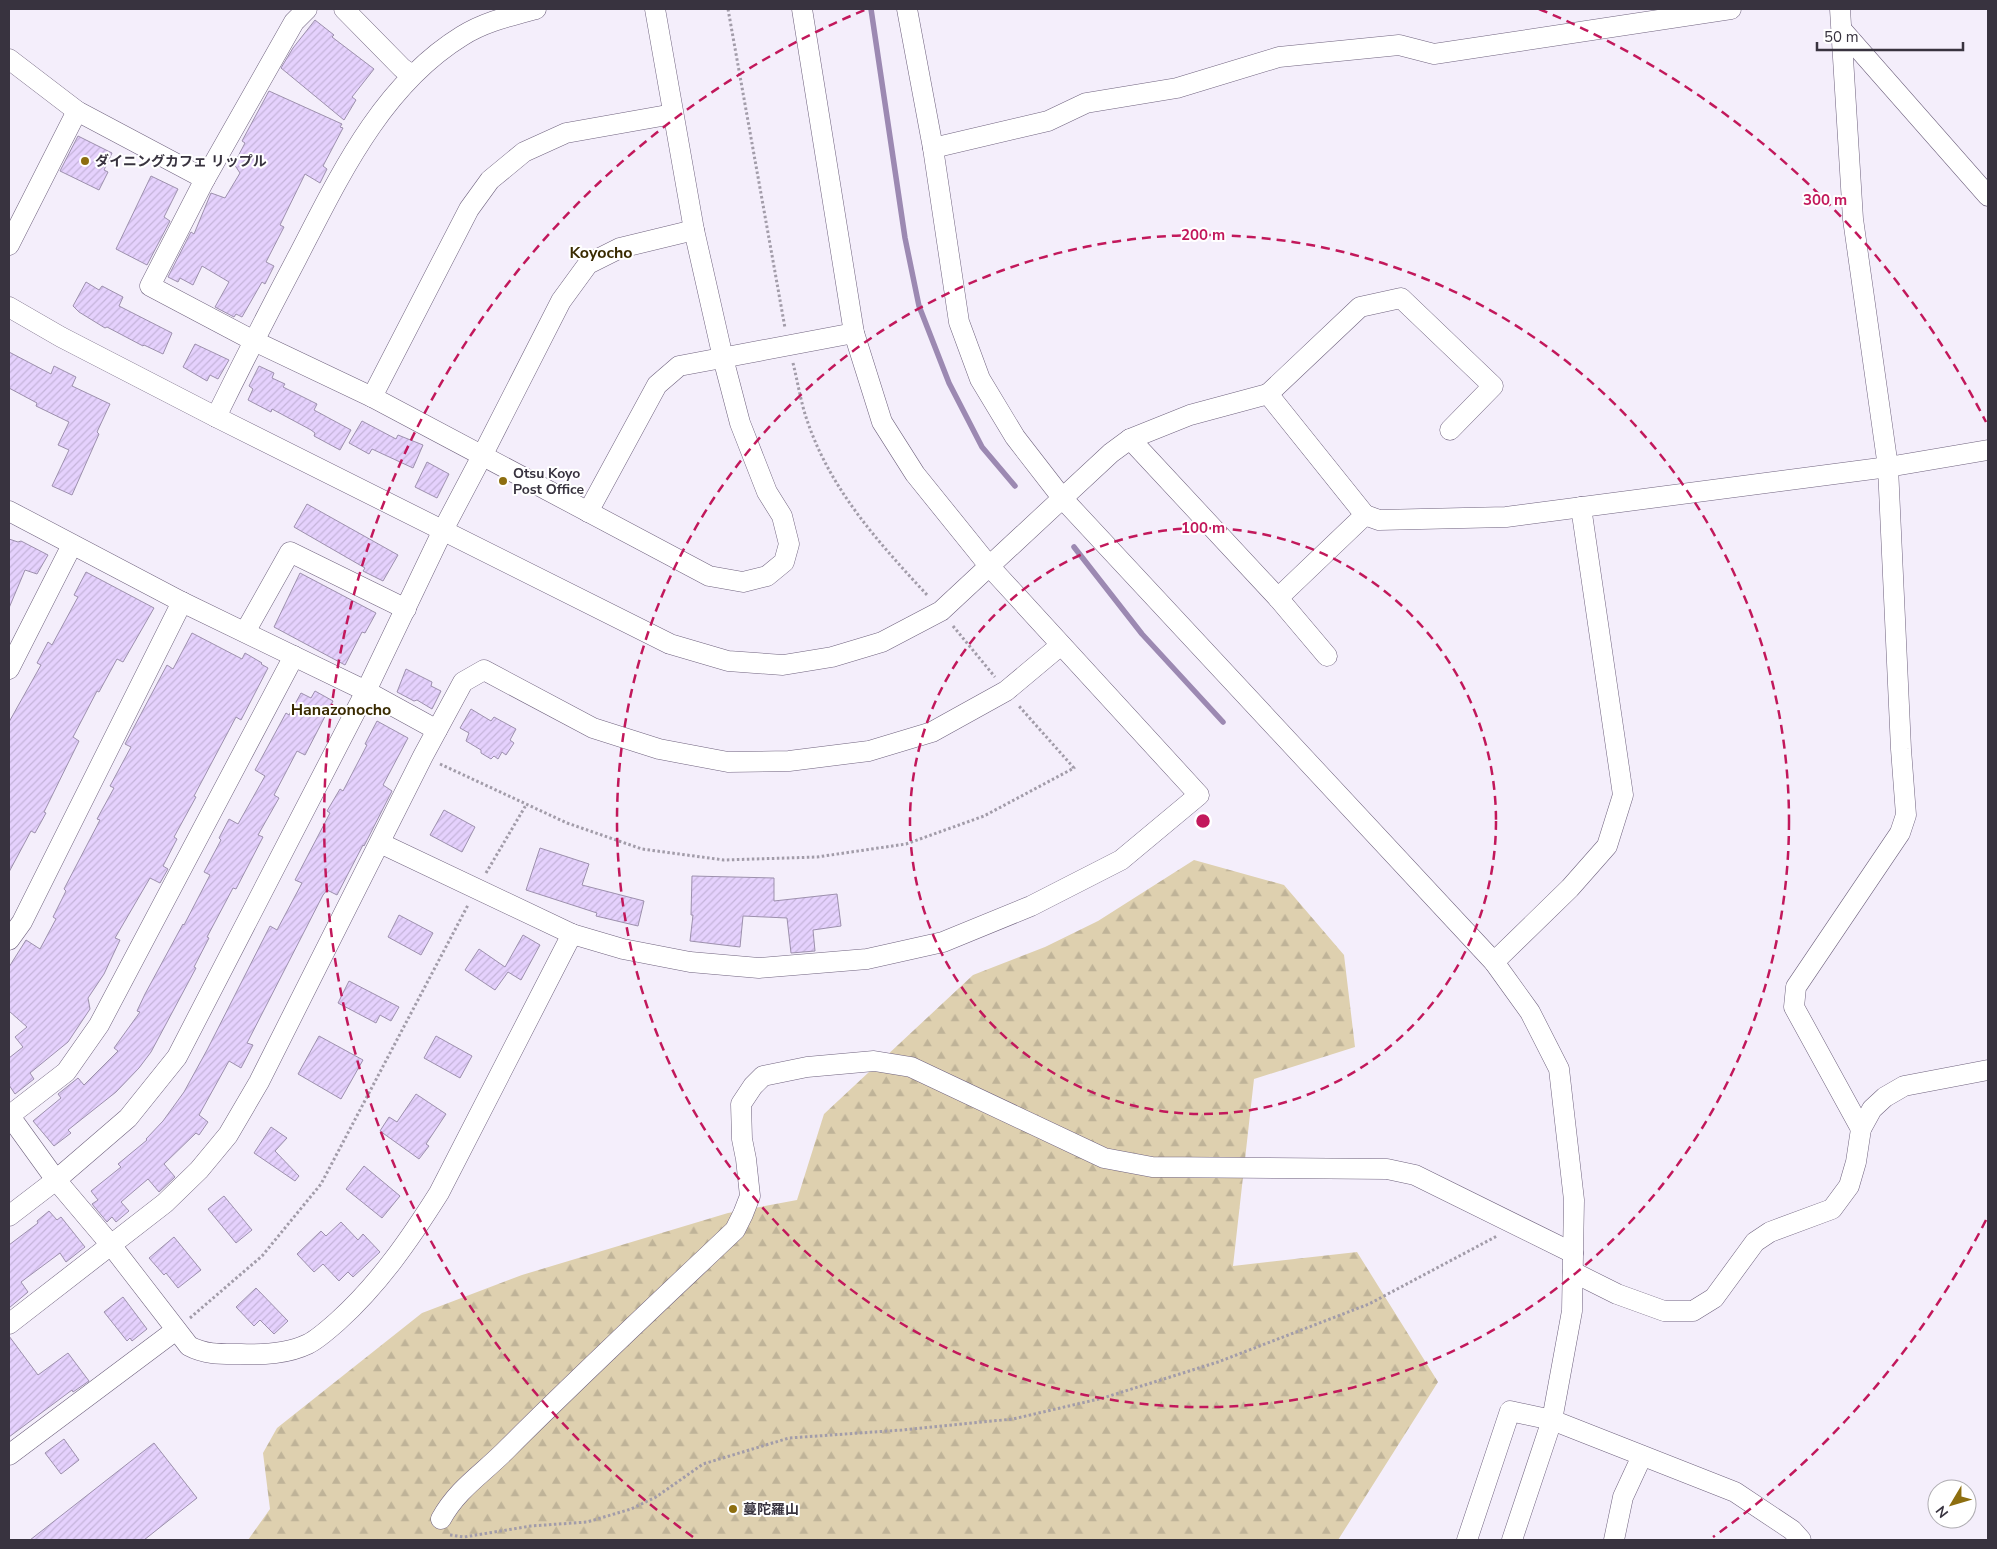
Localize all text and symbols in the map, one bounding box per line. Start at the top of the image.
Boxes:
scale bar [1817,20,1963,52]
text: 50 m [1824,27,1859,47]
place label: ダイニングカフェ リップル [95,152,267,171]
marker: ダイニングカフェ リップル [79,155,91,167]
text: 300 m [1803,190,1847,210]
text: 200 m [1181,225,1225,245]
district label: Koyocho [569,242,633,264]
place label: Otsu Koyo Post Office [513,464,585,499]
marker: Otsu Koyo Post Office [497,475,509,487]
text: 100 m [1181,518,1225,538]
district label: Hanazonocho [291,699,391,721]
centre of rings [1194,812,1212,830]
north arrow [1927,1479,1977,1529]
place label: 蔓陀羅山 [743,1500,799,1519]
text: N [1931,1502,1953,1522]
marker: 蔓陀羅山 [727,1503,739,1515]

